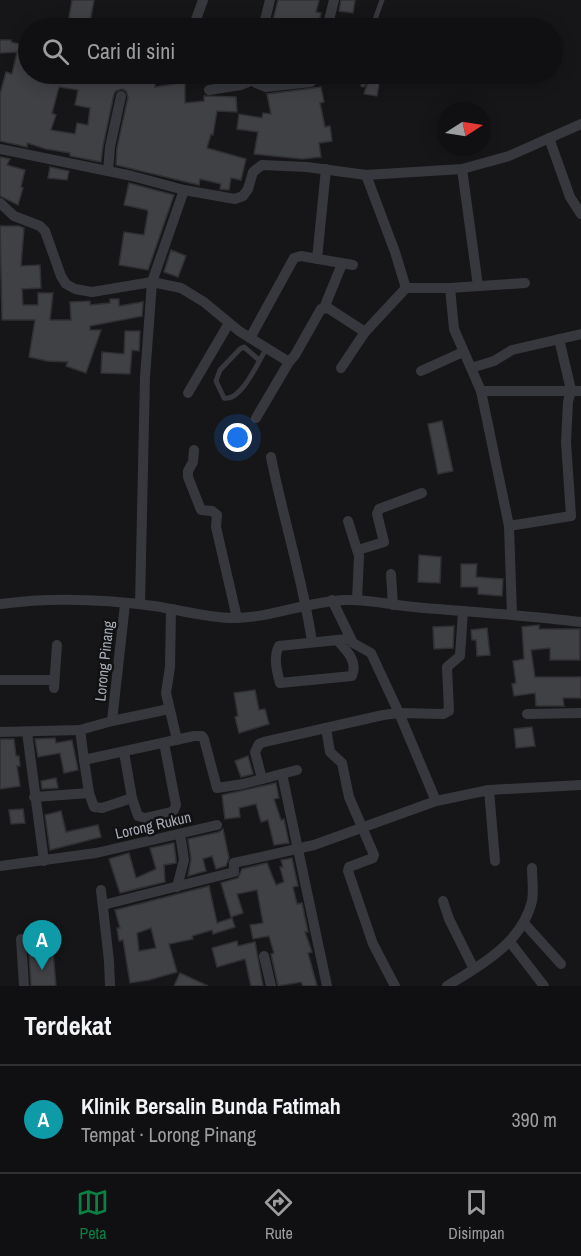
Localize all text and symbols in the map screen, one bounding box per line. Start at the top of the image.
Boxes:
search box [18,18,563,84]
icon: search [39,35,72,68]
text: Cari di sini [87,36,175,66]
north arrow [437,102,491,156]
your location [223,423,252,452]
street label: Lorong Pinang [89,620,119,702]
street label: Lorong Rukun [113,806,193,844]
pin: A [22,920,62,970]
text: Terdekat [24,1008,111,1043]
text: Klinik Bersalin Bunda Fatimah [81,1091,341,1121]
text: A [38,1106,49,1133]
text: 390 m [511,1106,557,1133]
text: Tempat · Lorong Pinang [81,1121,256,1148]
tab: Peta [76,1186,109,1244]
tab: Rute [262,1186,295,1244]
tab: Disimpan [448,1186,505,1244]

